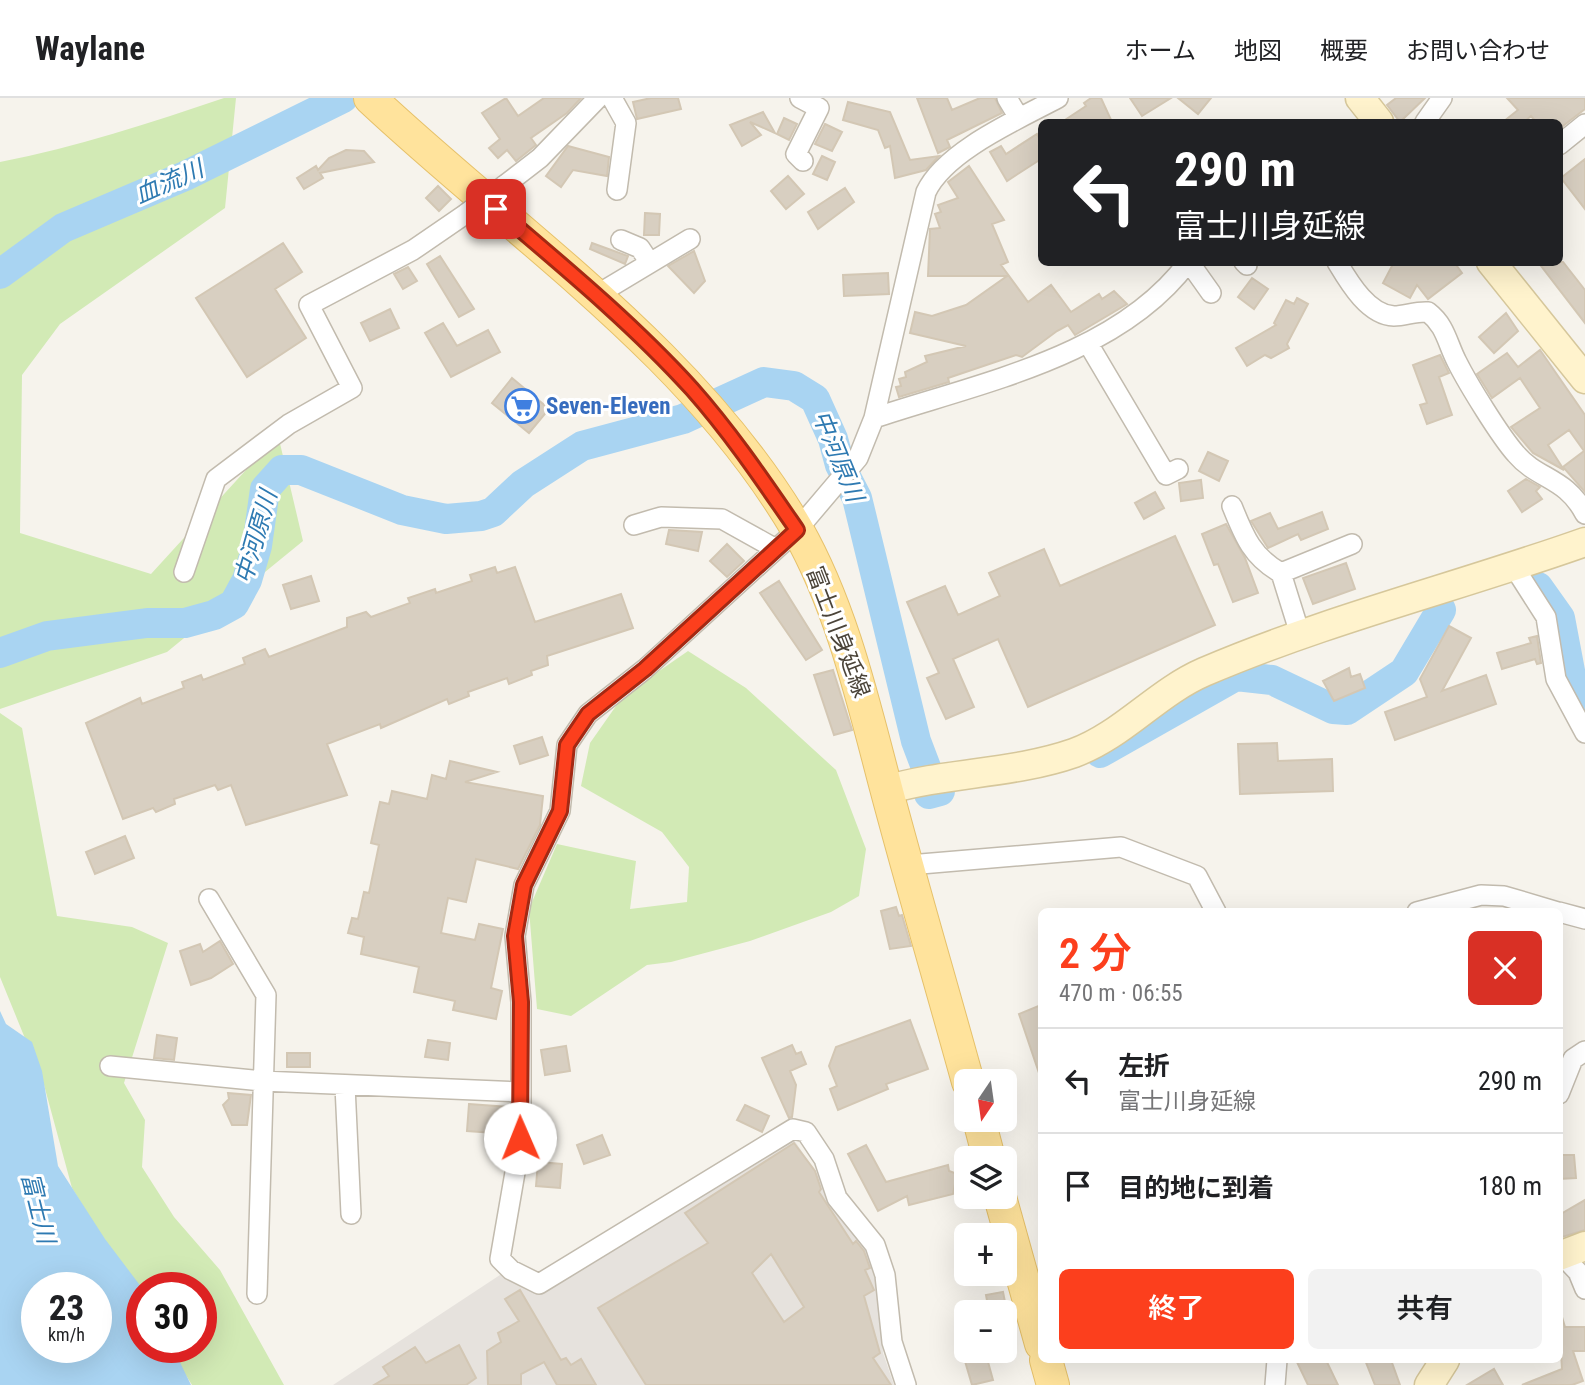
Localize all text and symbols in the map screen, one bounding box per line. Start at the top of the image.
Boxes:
text: Waylane [35,29,145,68]
text: ホーム [1125,37,1196,65]
text: 地図 [1234,37,1282,65]
text: 概要 [1320,37,1368,65]
text: お問い合わせ [1406,37,1550,65]
text: 290 m [1174,141,1296,198]
icon: left [1059,147,1150,238]
water label: 血流川 [130,153,210,209]
pin [466,179,526,239]
icon: arrive [477,190,515,228]
text: 富士川身延線 [1174,207,1366,245]
supermarket icon: Seven-Eleven [503,387,541,425]
place label: Seven-Eleven [546,393,671,420]
water label: 中河原川 [807,406,870,509]
water label: 中河原川 [229,484,284,587]
street label: 富士川身延線 [801,563,875,701]
text: 2 分 [1059,929,1132,978]
button: close [1468,931,1542,1005]
text: 470 m · 06:55 [1059,980,1183,1007]
text: 左折 [1118,1051,1170,1081]
icon: left [1059,1062,1097,1100]
text: 290 m [1478,1066,1542,1096]
north arrow [954,1069,1017,1132]
map controls [954,1069,1017,1363]
text: 富士川身延線 [1118,1088,1256,1115]
position arrow [483,1101,557,1175]
button: layers [954,1146,1017,1209]
icon: arrive [1059,1167,1097,1205]
water label: 富士川 [16,1170,61,1249]
text: 180 m [1478,1171,1542,1201]
text: 目的地に到着 [1118,1173,1274,1203]
button: + [954,1223,1017,1286]
button: 終了 [1059,1269,1294,1349]
button: 共有 [1308,1269,1542,1349]
speed limit sign: 30 [126,1272,217,1363]
text: 23 [49,1288,84,1329]
button: − [954,1300,1017,1363]
text: km/h [48,1324,85,1345]

